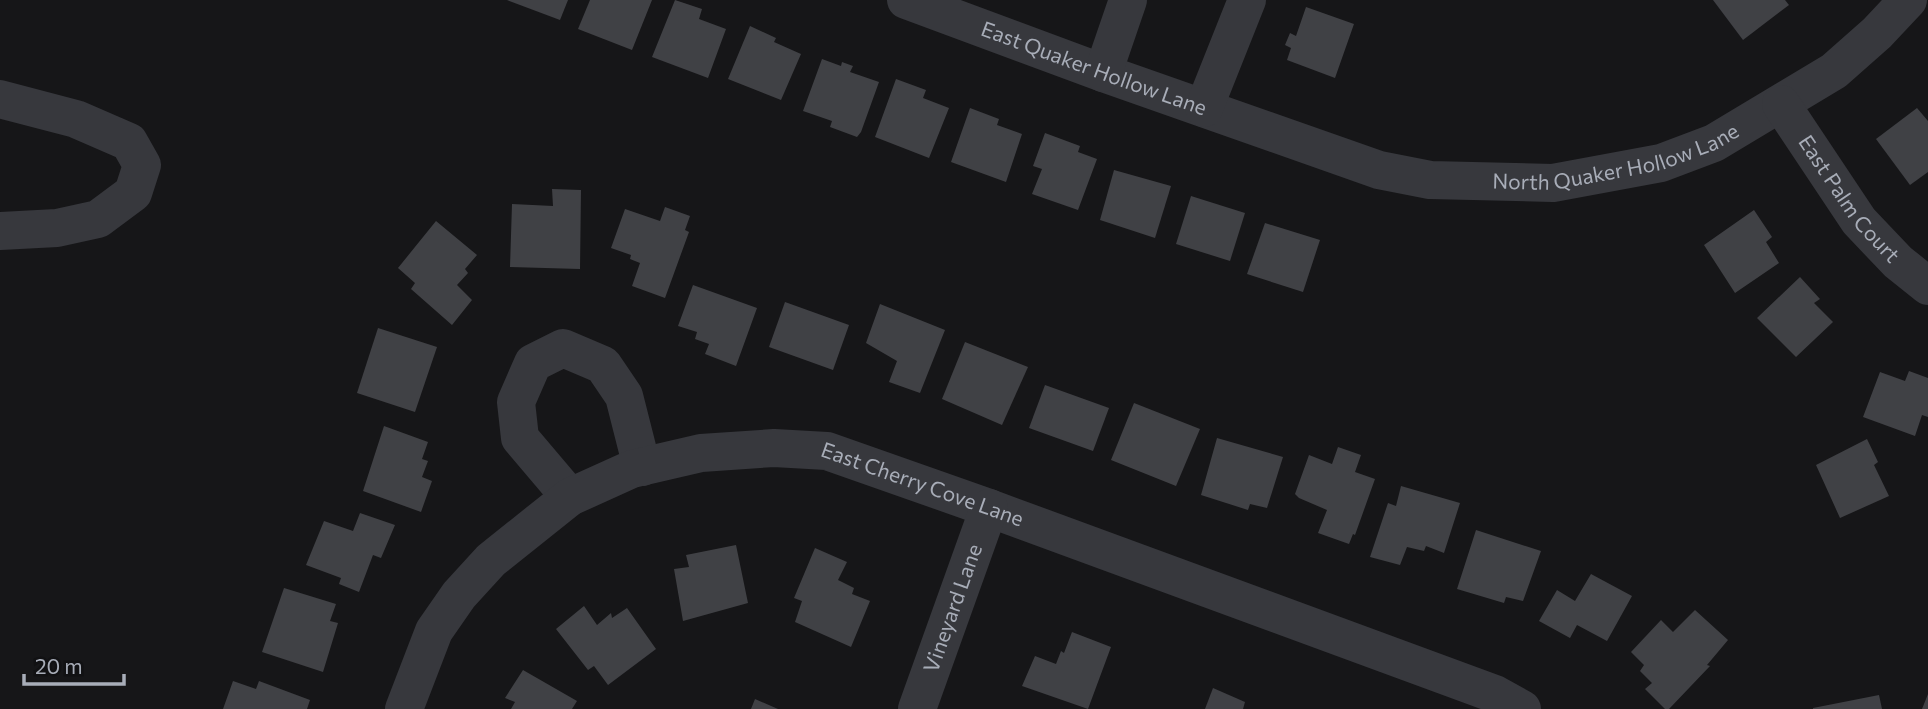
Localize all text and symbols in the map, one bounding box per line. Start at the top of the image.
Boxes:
street label: East Quaker Hollow Lane [978,15,1210,120]
street label: North Quaker Hollow Lane [1492,117,1743,194]
street label: East Palm Court [1794,130,1906,267]
street label: East Cherry Cove Lane [818,436,1027,531]
street label: Vineyard Lane [917,540,986,675]
scale bar [24,642,124,686]
text: 20 m [35,653,83,678]

